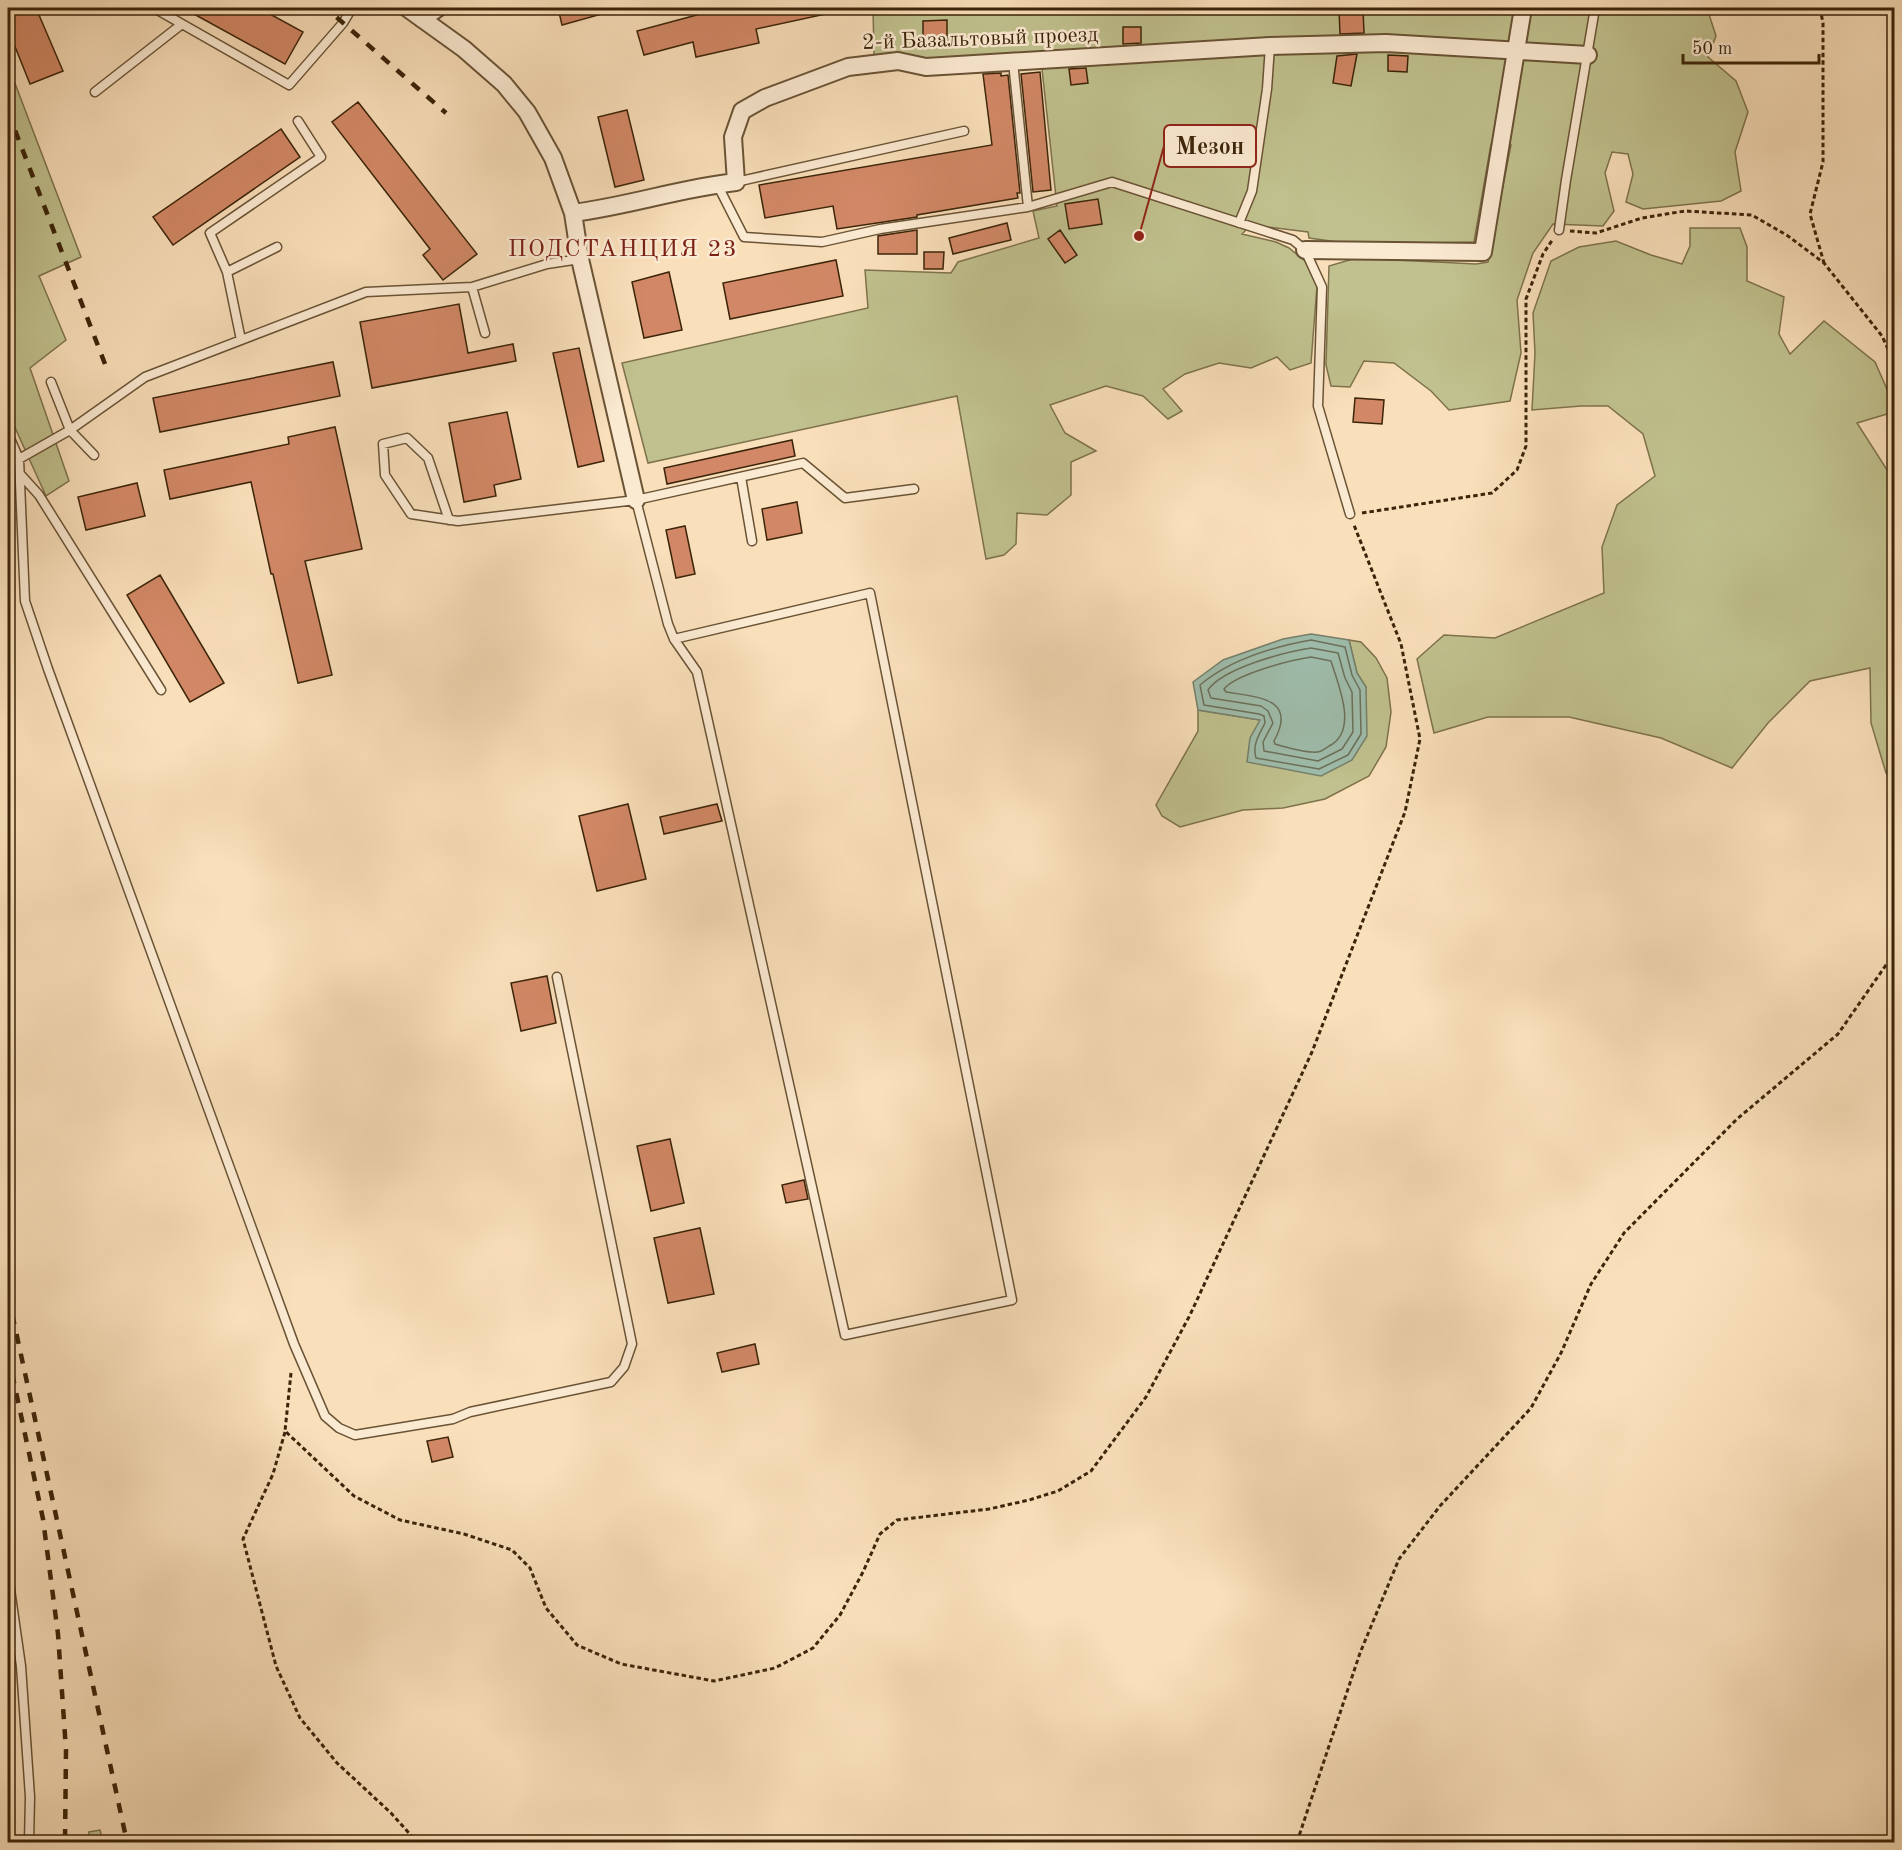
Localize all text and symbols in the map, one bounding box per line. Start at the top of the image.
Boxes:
street label: 2-й Базальтовый проезд [862,24,1099,54]
scale bar [1683,27,1820,65]
text: 50 m [1692,40,1732,58]
callout: Мезон [1164,125,1256,167]
text: Мезон [1176,136,1244,160]
district label: ПОДСТАНЦИЯ 23 [508,238,738,262]

